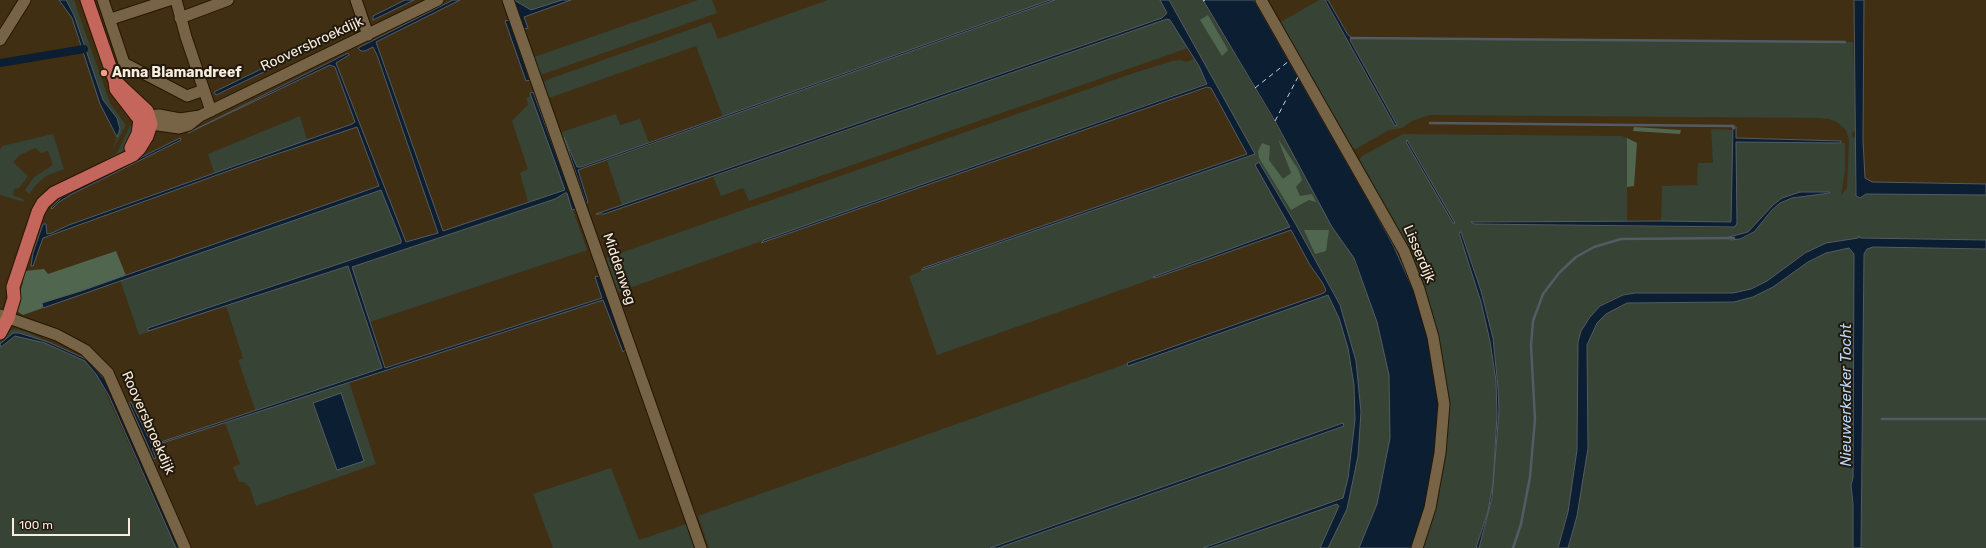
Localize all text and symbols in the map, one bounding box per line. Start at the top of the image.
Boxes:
street label: Rooversbroekdijk [258,13,366,75]
place label: Anna Blamandreef [112,65,241,81]
marker: Anna Blamandreef [99,68,109,78]
street label: Lisserdijk [1399,223,1439,285]
street label: Middenweg [599,231,639,307]
water label: Nieuwerkerker Tocht [1838,323,1856,467]
street label: Rooversbroekdijk [118,369,178,477]
scale bar [14,510,132,536]
text: 100 m [19,518,53,532]

